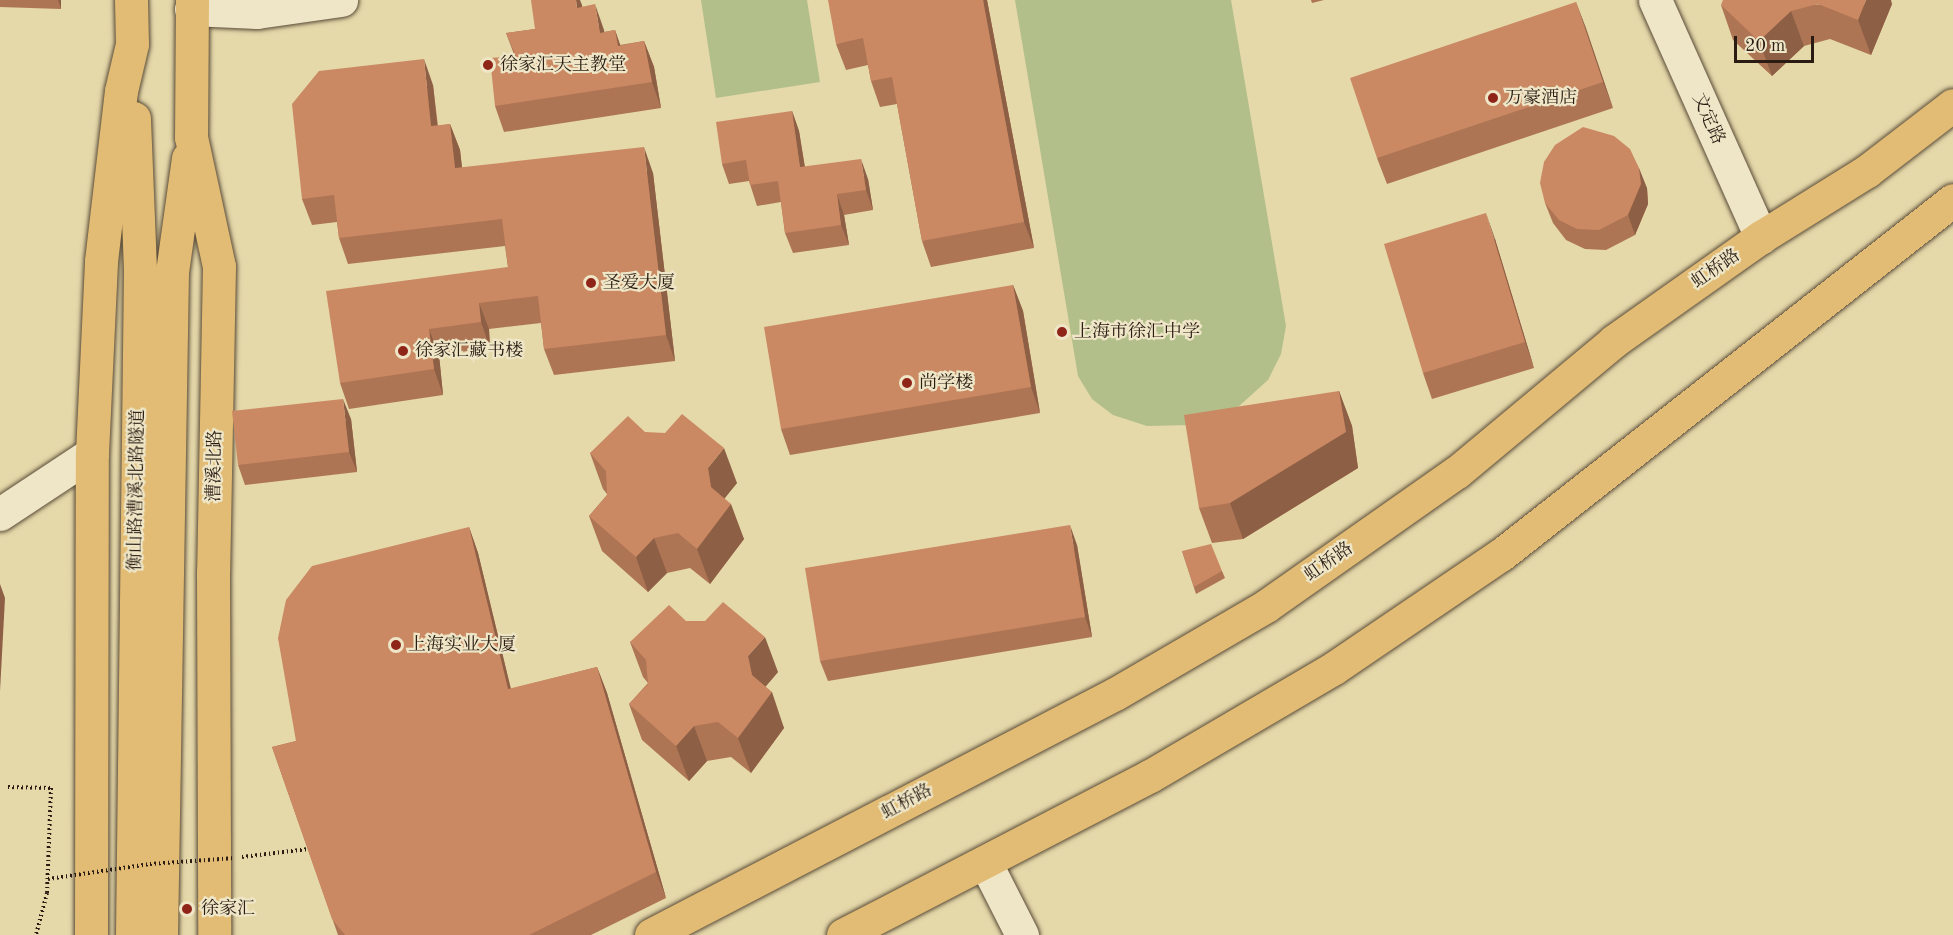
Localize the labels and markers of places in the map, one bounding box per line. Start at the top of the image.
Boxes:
place label: 徐家汇天主教堂 [500,54,626,76]
marker: 徐家汇天主教堂 [481,58,495,72]
place label: 万豪酒店 [1505,87,1577,109]
marker: 万豪酒店 [1486,91,1500,105]
place label: 圣爱大厦 [603,272,675,294]
marker: 圣爱大厦 [584,276,598,290]
place label: 上海市徐汇中学 [1074,321,1200,343]
marker: 上海市徐汇中学 [1055,325,1069,339]
place label: 徐家汇藏书楼 [415,340,523,362]
marker: 徐家汇藏书楼 [396,344,410,358]
place label: 尚学楼 [919,372,973,394]
marker: 尚学楼 [900,376,914,390]
place label: 上海实业大厦 [408,634,516,656]
marker: 上海实业大厦 [389,638,403,652]
place label: 徐家汇 [201,898,255,920]
marker: 徐家汇 [178,900,196,918]

